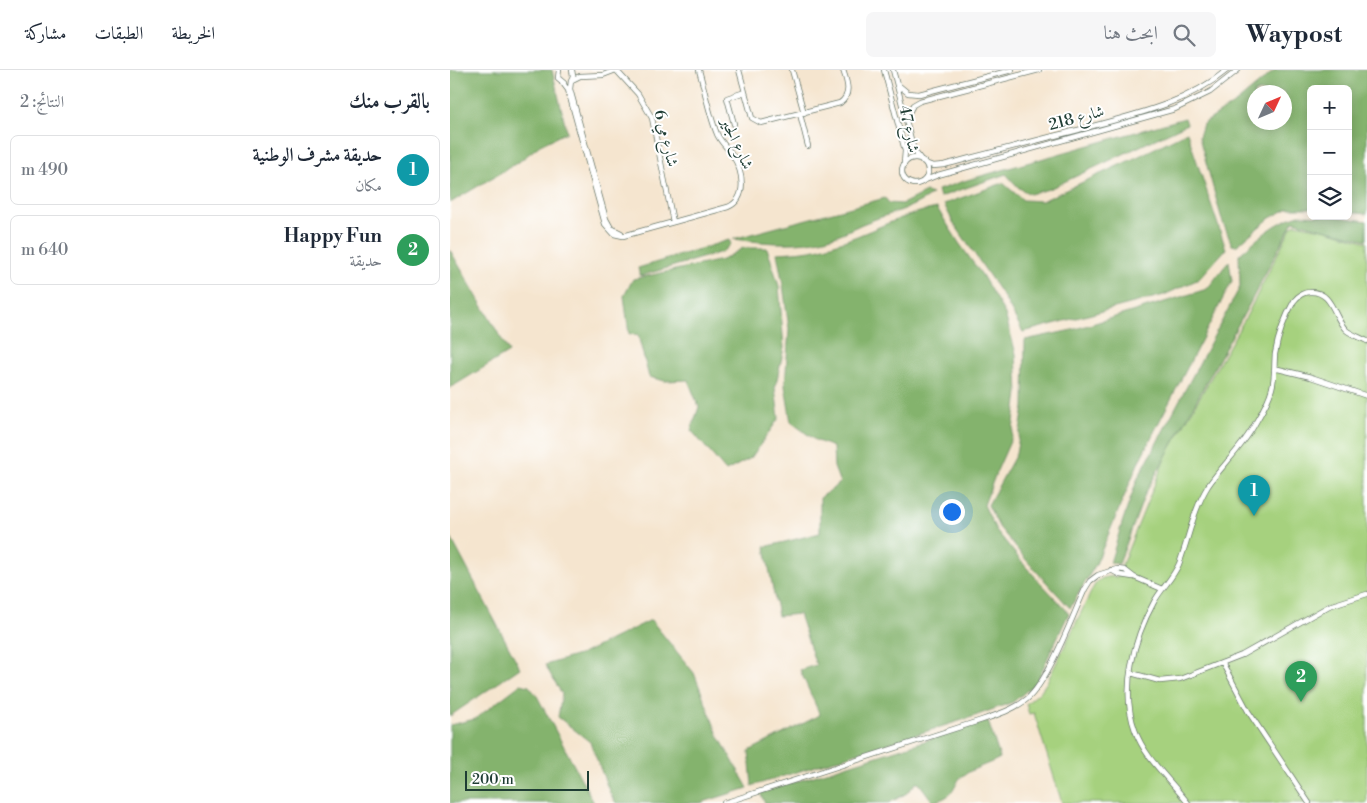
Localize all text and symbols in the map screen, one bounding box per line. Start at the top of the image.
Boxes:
search box [866,12,1216,57]
text: Waypost [1246,20,1342,50]
text: ابحث هنا [1103,21,1158,45]
icon: search [1170,21,1198,49]
text: مشاركة [25,22,66,45]
text: الطبقات [94,22,143,45]
text: الخريطة [171,22,215,45]
north arrow [1247,85,1292,130]
map controls [1307,85,1352,220]
button: + [1307,85,1352,130]
text: بالقرب منك [349,89,430,115]
text: النتائج: 2 [20,92,64,112]
street label: شارع 218 [1046,101,1107,138]
street label: شارع 47 [891,104,924,155]
street label: شارع مي 6 [646,108,683,169]
street label: شارع الجير [713,113,758,174]
button: − [1307,130,1352,175]
text: حديقة مشرف الوطنية [252,143,382,167]
text: 490 m [21,160,68,180]
text: 1 [409,160,417,180]
button: layers [1307,175,1352,220]
text: مكان [355,176,382,196]
text: Happy Fun [284,224,382,248]
text: 640 m [21,240,68,260]
text: 2 [408,240,418,260]
text: حديقة [350,251,382,271]
pin: 1 [1238,475,1270,516]
your location [939,499,965,525]
pin: 2 [1285,661,1317,702]
scale bar [465,768,589,791]
text: 200 m [472,771,514,789]

